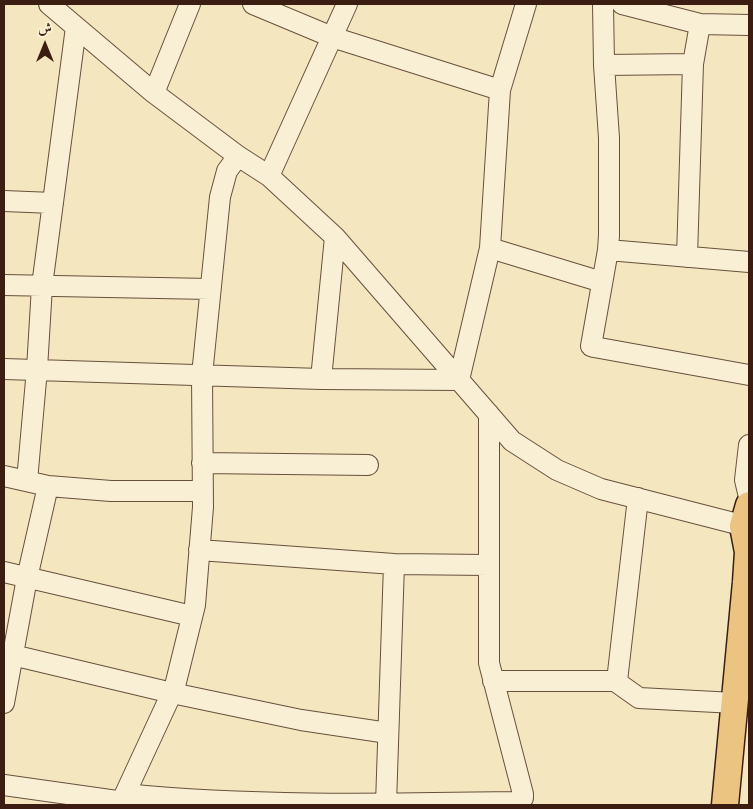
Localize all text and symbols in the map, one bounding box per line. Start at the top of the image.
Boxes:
north arrow [20,20,70,70]
text: ش [38,20,52,40]

